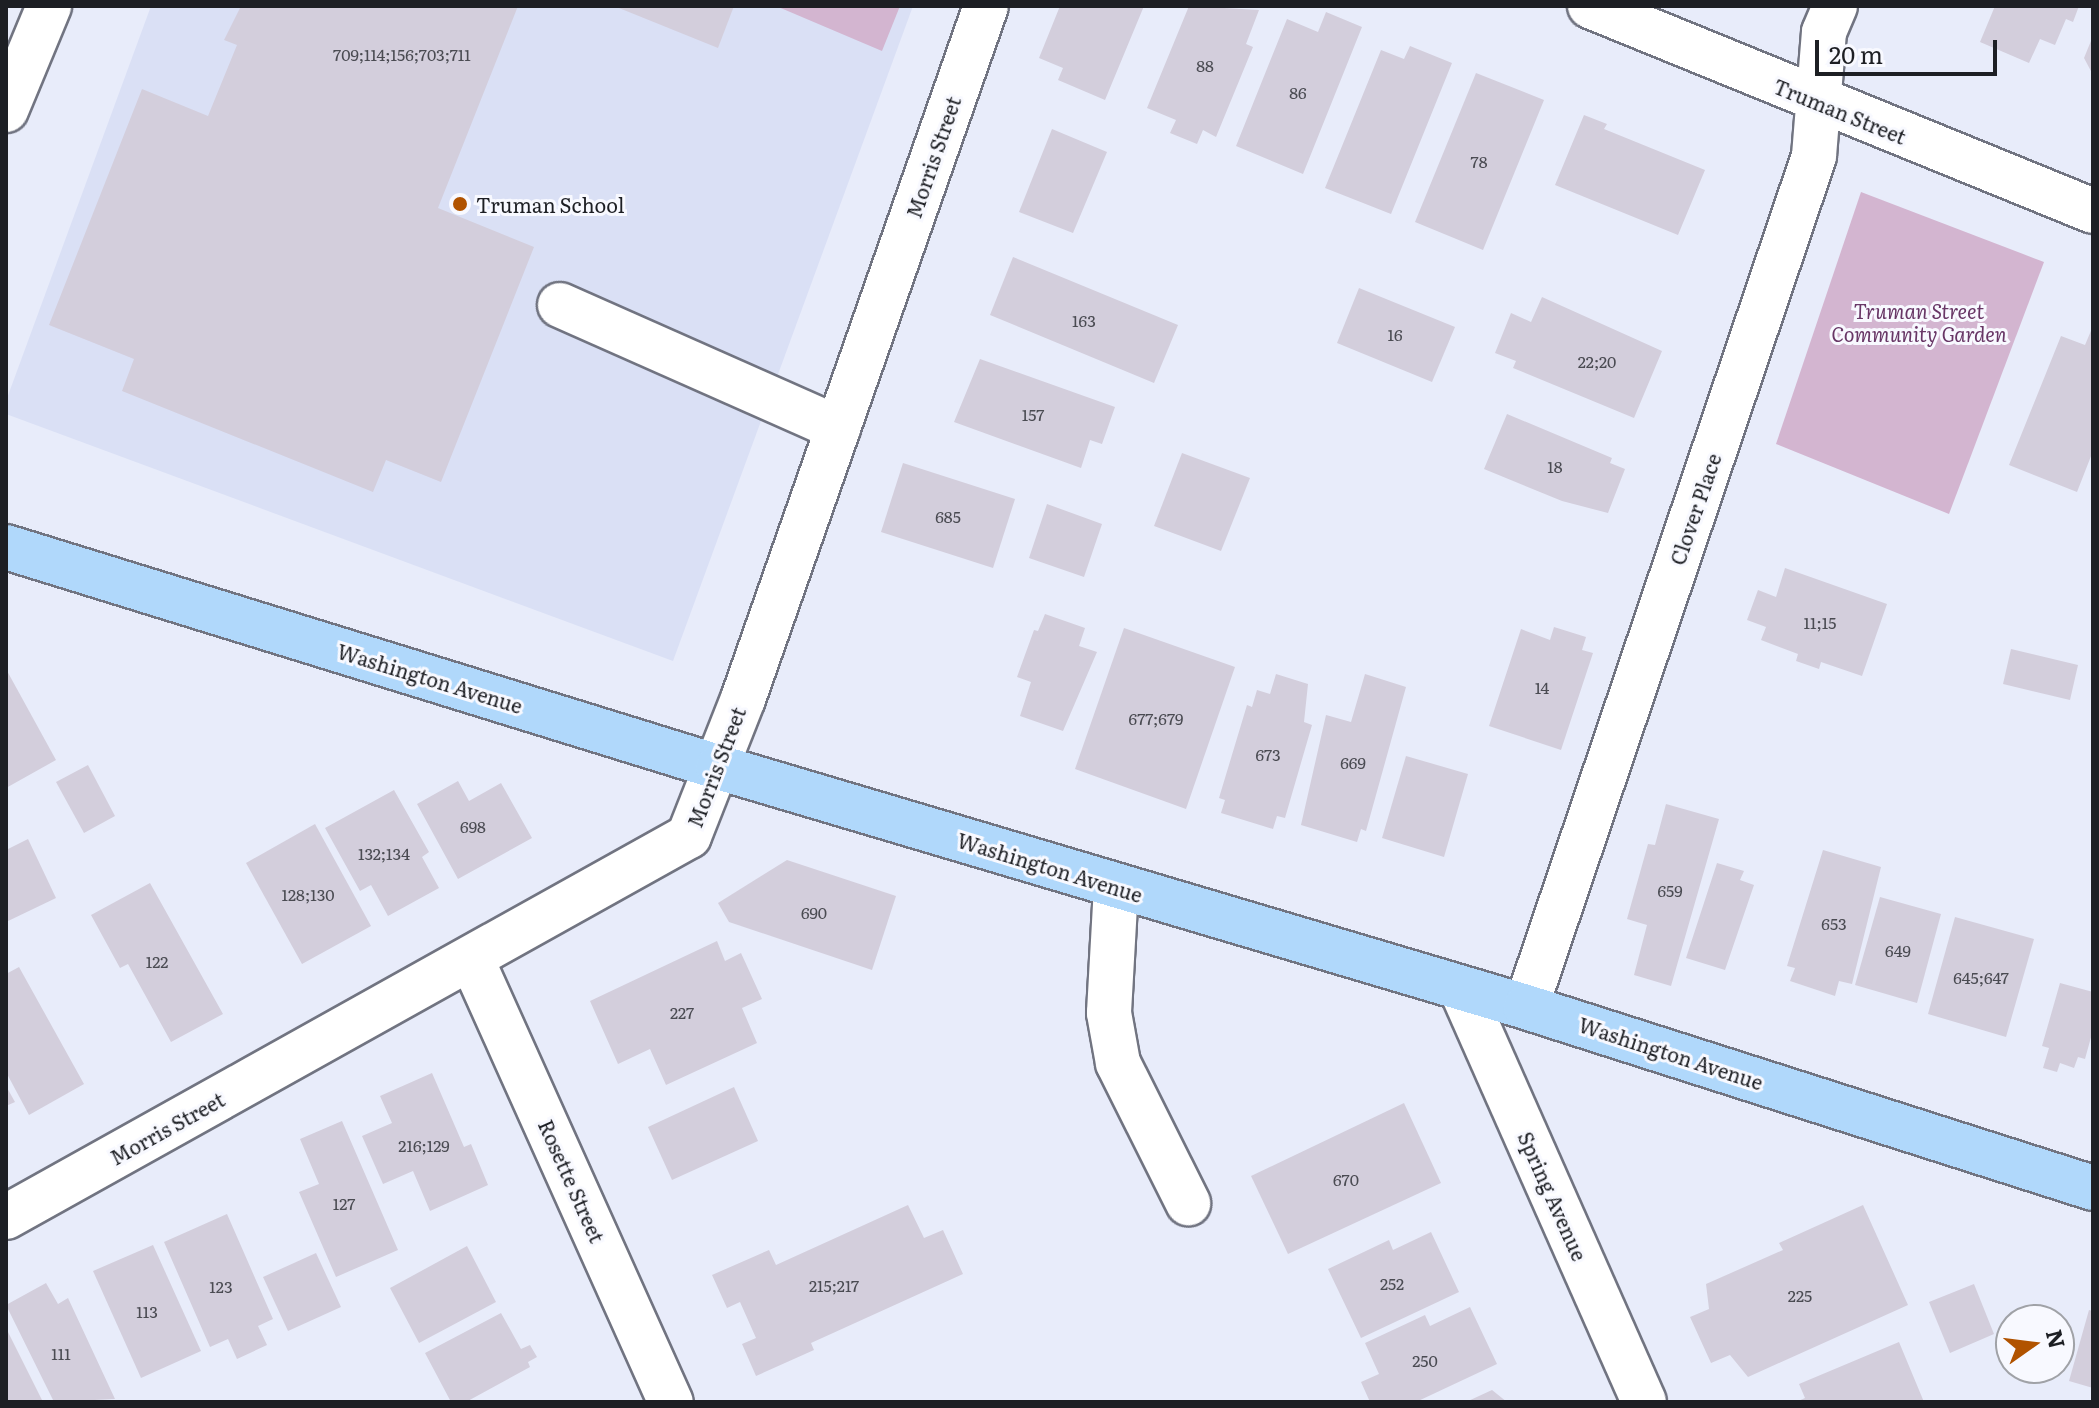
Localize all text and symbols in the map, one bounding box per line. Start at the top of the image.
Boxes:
scale bar [1819,24,2001,74]
text: 20 m [1829,36,1883,71]
house number: 709;114;156;703;711 [333,44,471,64]
house number: 88 [1196,55,1214,75]
street label: Truman Street [1770,73,1910,149]
house number: 86 [1289,82,1307,102]
street label: Morris Street [901,93,965,221]
house number: 78 [1471,151,1487,171]
place label: Truman School [476,192,624,216]
marker: Truman School [451,195,469,213]
park label: Truman Street Community Garden [1831,298,2007,345]
house number: 163 [1072,310,1096,330]
house number: 16 [1387,324,1403,344]
house number: 22;20 [1578,351,1616,371]
house number: 157 [1022,404,1044,424]
street label: Clover Place [1665,450,1725,568]
house number: 18 [1547,456,1563,476]
house number: 685 [935,506,961,526]
house number: 11;15 [1804,612,1836,632]
street label: Washington Avenue [334,638,526,718]
house number: 14 [1535,677,1549,697]
street label: Morris Street [682,703,750,831]
house number: 677;679 [1129,708,1183,728]
house number: 673 [1255,744,1281,764]
house number: 669 [1340,752,1366,772]
house number: 698 [460,816,486,836]
street label: Washington Avenue [954,827,1146,907]
house number: 132;134 [358,843,410,863]
house number: 659 [1657,880,1683,900]
house number: 128;130 [281,884,335,904]
house number: 690 [801,902,827,922]
house number: 653 [1821,913,1847,933]
house number: 649 [1885,940,1911,960]
house number: 122 [146,951,168,971]
house number: 645;647 [1953,967,2009,987]
house number: 227 [670,1002,694,1022]
street label: Washington Avenue [1576,1012,1766,1094]
street label: Morris Street [106,1087,228,1169]
street label: Rosette Street [534,1116,610,1246]
street label: Spring Avenue [1514,1128,1592,1264]
house number: 216;129 [398,1135,450,1155]
house number: 670 [1333,1169,1359,1189]
house number: 127 [333,1193,355,1213]
house number: 252 [1380,1273,1404,1293]
house number: 215;217 [809,1275,859,1295]
house number: 123 [209,1276,233,1296]
house number: 225 [1788,1285,1812,1305]
house number: 113 [136,1301,158,1321]
north arrow [1995,1304,2075,1384]
text: N [2039,1326,2075,1352]
house number: 111 [51,1343,71,1363]
house number: 250 [1412,1350,1438,1370]

